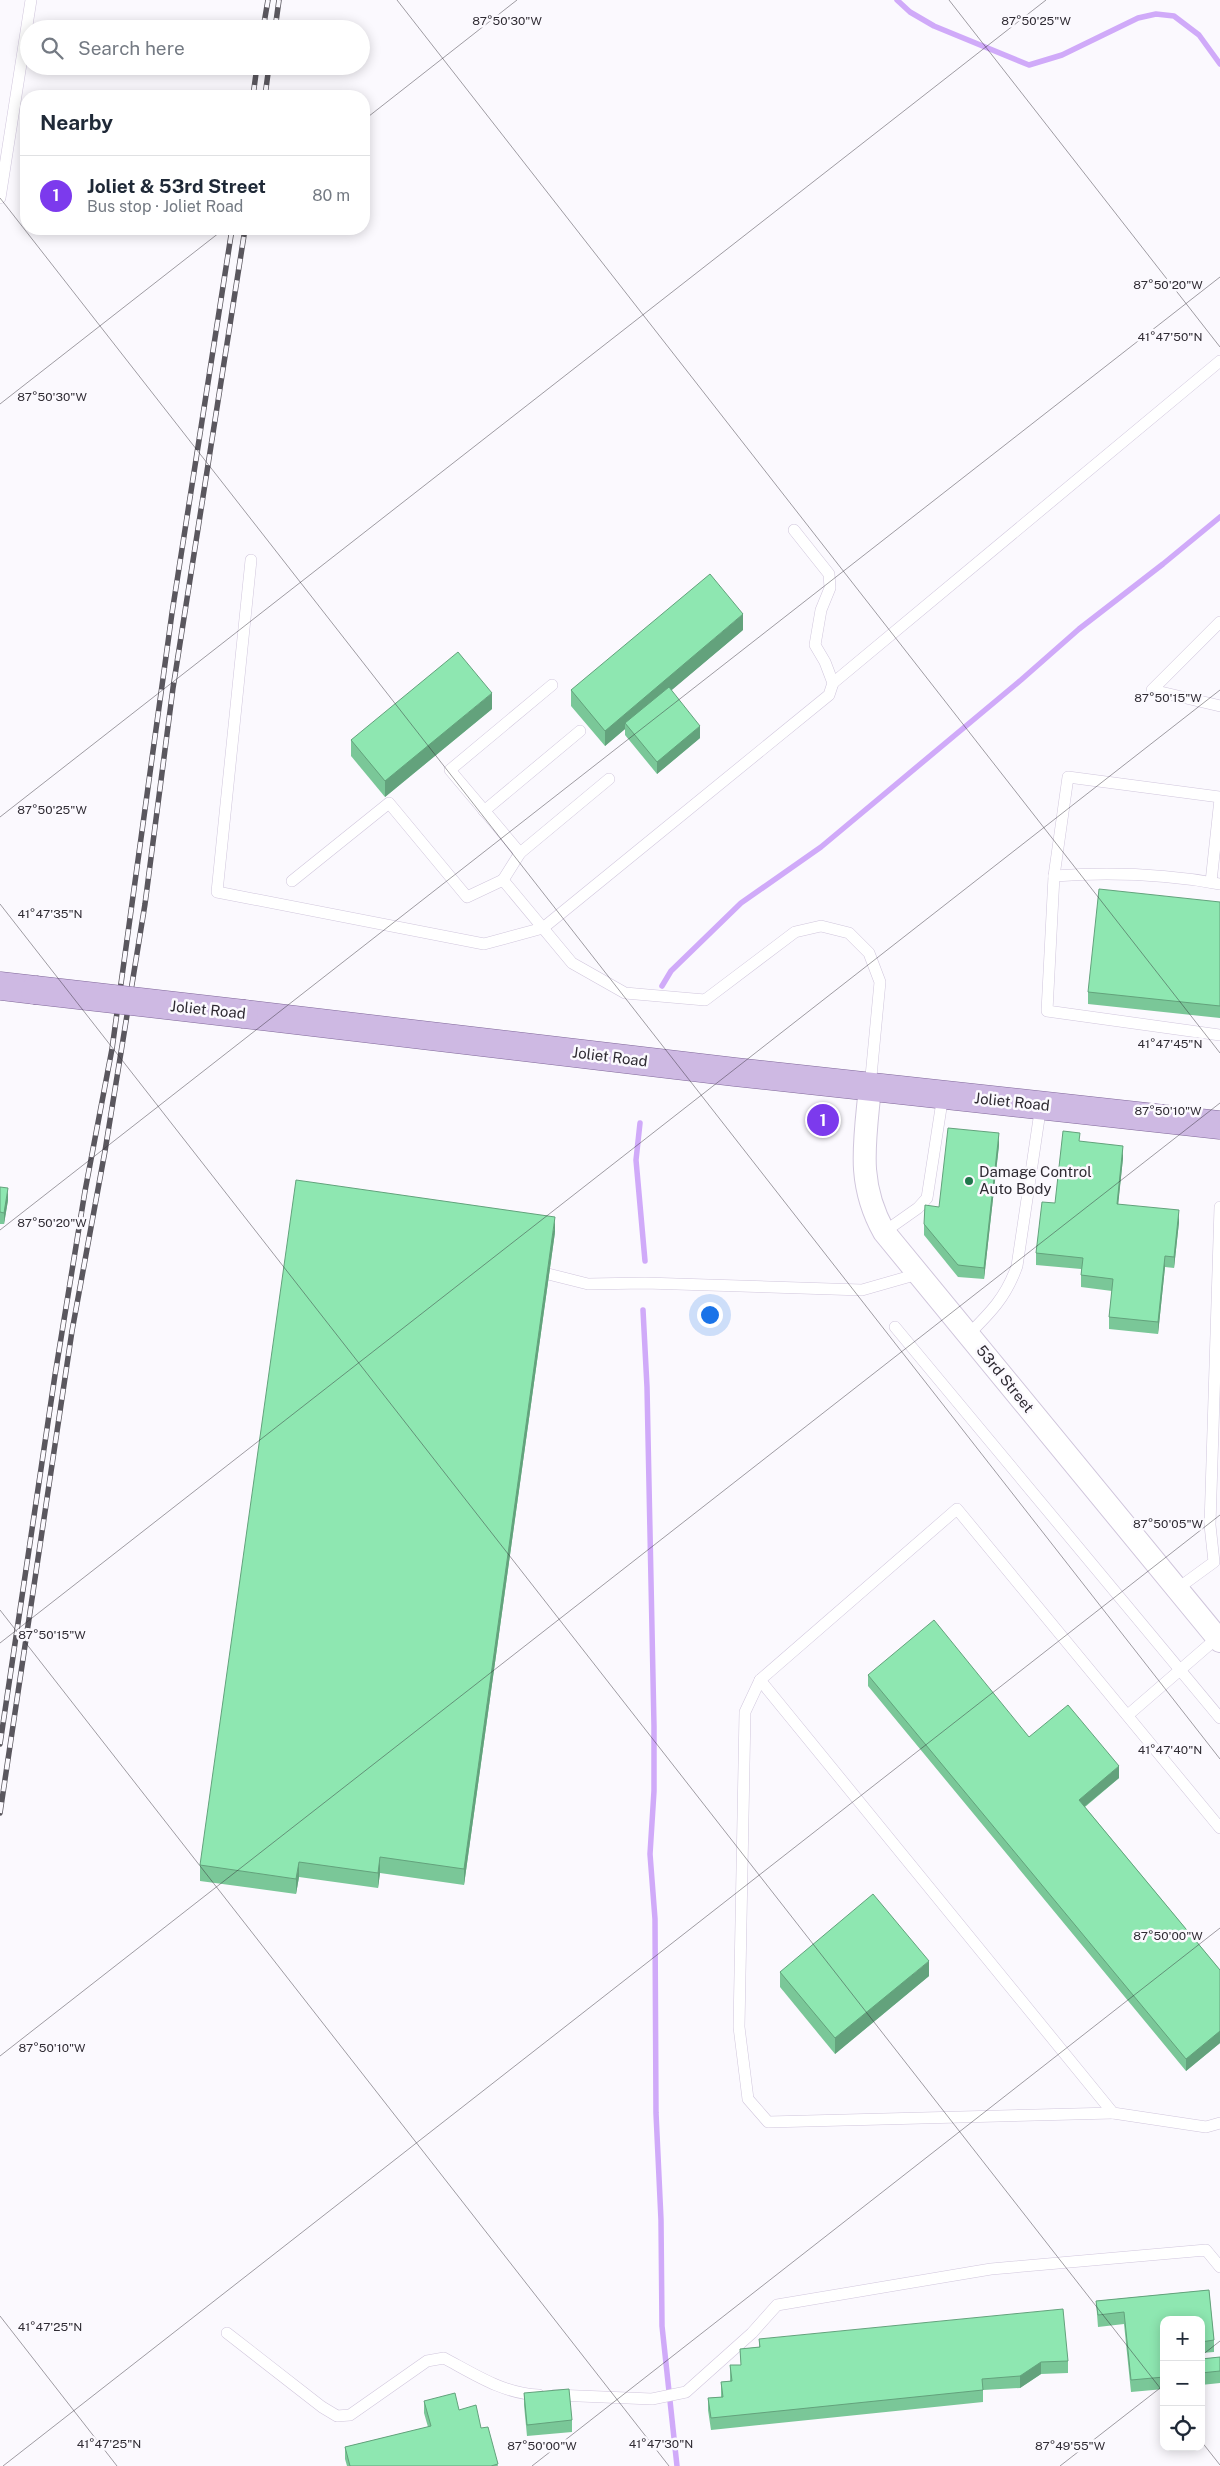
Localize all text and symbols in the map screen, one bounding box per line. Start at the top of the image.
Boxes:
text: 87°50'30"W [472,14,542,28]
text: 87°50'25"W [1001,14,1071,28]
search box [20,20,370,75]
icon: search [38,34,66,62]
text: Search here [78,37,185,59]
text: Nearby [40,110,113,135]
text: Joliet & 53rd Street [87,175,266,197]
text: 1 [53,186,59,205]
text: 80 m [312,186,350,205]
text: Bus stop · Joliet Road [87,197,243,216]
text: 87°50'20"W [1133,278,1203,292]
text: 41°47'50"N [1138,330,1202,344]
text: 87°50'30"W [17,390,87,404]
text: 87°50'15"W [1134,691,1202,705]
text: 87°50'25"W [17,803,87,817]
text: 41°47'35"N [17,907,83,921]
street label: Joliet Road [170,997,247,1022]
text: 41°47'45"N [1138,1037,1203,1051]
street label: Joliet Road [571,1043,649,1070]
street label: Joliet Road [974,1089,1051,1114]
pin: 1 [807,1101,839,1139]
text: 87°50'10"W [1134,1104,1202,1118]
place label: Damage Control Auto Body [979,1163,1092,1197]
marker: Damage Control Auto Body [963,1175,975,1187]
text: 87°50'20"W [17,1216,87,1230]
your location [697,1302,723,1328]
street label: 53rd Street [973,1342,1038,1416]
text: 87°50'05"W [1133,1517,1204,1531]
text: 87°50'15"W [18,1628,86,1642]
text: 41°47'40"N [1138,1743,1202,1757]
text: 87°50'00"W [1133,1929,1203,1943]
text: 87°50'10"W [18,2041,86,2055]
map controls [1160,2316,1205,2451]
button: + [1160,2316,1205,2361]
text: 41°47'25"N [18,2320,82,2334]
button: − [1160,2361,1205,2406]
button: locate [1160,2406,1205,2451]
text: 41°47'25"N [77,2437,141,2451]
text: 41°47'30"N [629,2437,693,2451]
text: 87°50'00"W [507,2439,577,2453]
text: 87°49'55"W [1035,2439,1106,2453]

